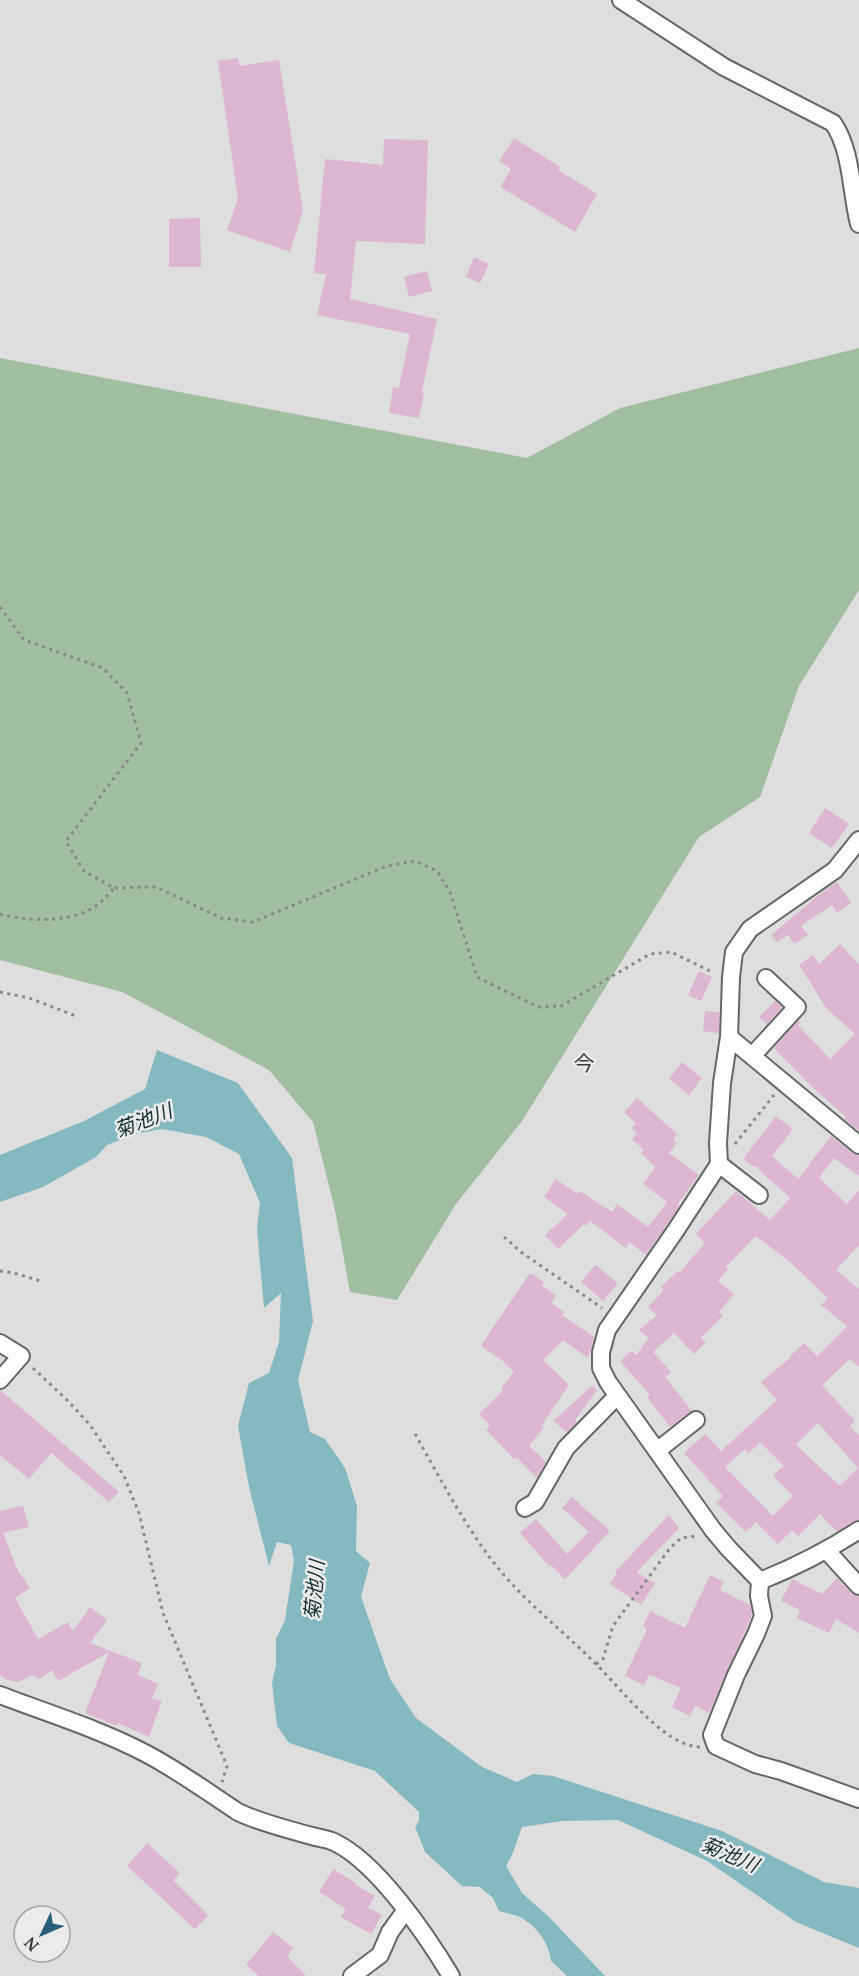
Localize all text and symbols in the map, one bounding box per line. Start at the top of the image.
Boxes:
district label: 今 [574,1049,595,1077]
water label: 菊池川 [110,1096,178,1143]
water label: 菊池川 [298,1557,330,1621]
water label: 菊池川 [697,1830,765,1879]
north arrow [12,1904,72,1964]
text: N [19,1932,44,1957]

